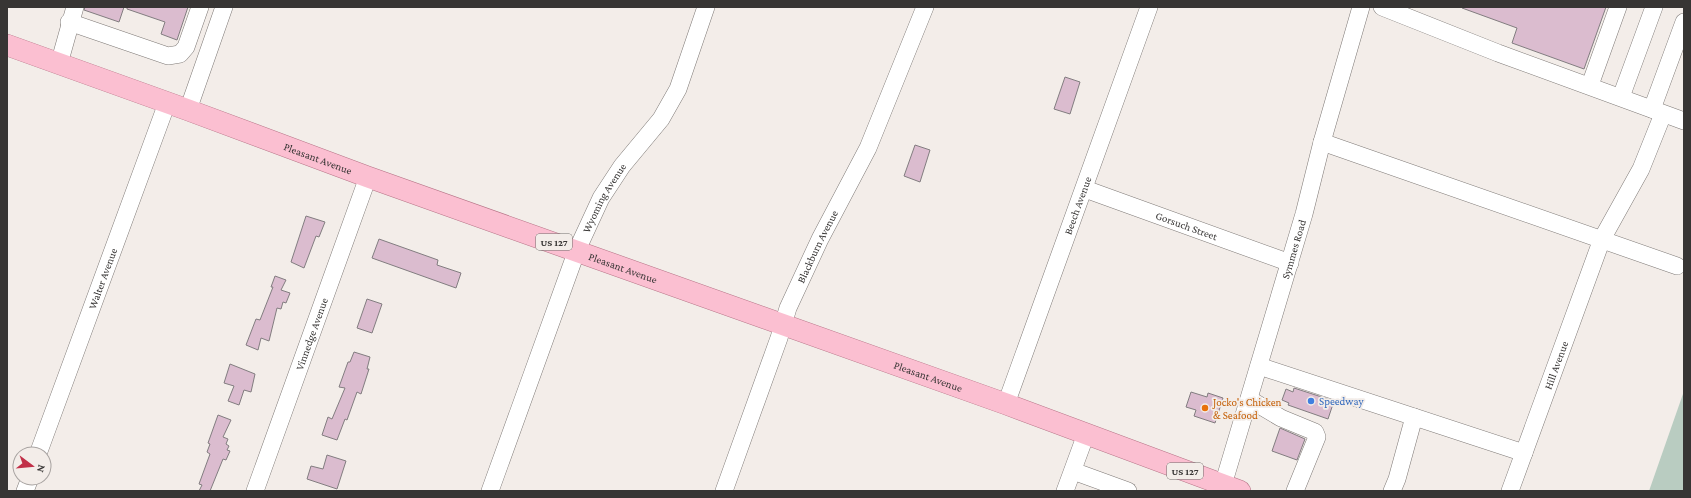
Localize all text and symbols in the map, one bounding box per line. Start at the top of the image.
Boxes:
street label: Pleasant Avenue [282,140,354,177]
street label: Wyoming Avenue [580,161,628,235]
street label: Beech Avenue [1062,175,1093,236]
street label: Blackburn Avenue [794,208,840,285]
street label: Gorsuch Street [1154,209,1219,242]
street label: Symmes Road [1279,218,1308,280]
road number: US 127 [536,234,572,250]
street label: Walter Avenue [86,246,119,311]
street label: Pleasant Avenue [587,250,659,285]
street label: Vinnedge Avenue [293,296,330,372]
street label: Hill Avenue [1542,339,1570,391]
street label: Pleasant Avenue [892,359,964,394]
place label: Speedway [1319,395,1364,408]
place label: Jocko's Chicken & Seafood [1212,396,1282,421]
marker: Speedway [1306,396,1316,406]
marker: Jocko's Chicken & Seafood [1200,403,1210,413]
north arrow [12,446,52,486]
text: N [35,463,48,474]
road number: US 127 [1167,463,1203,479]

